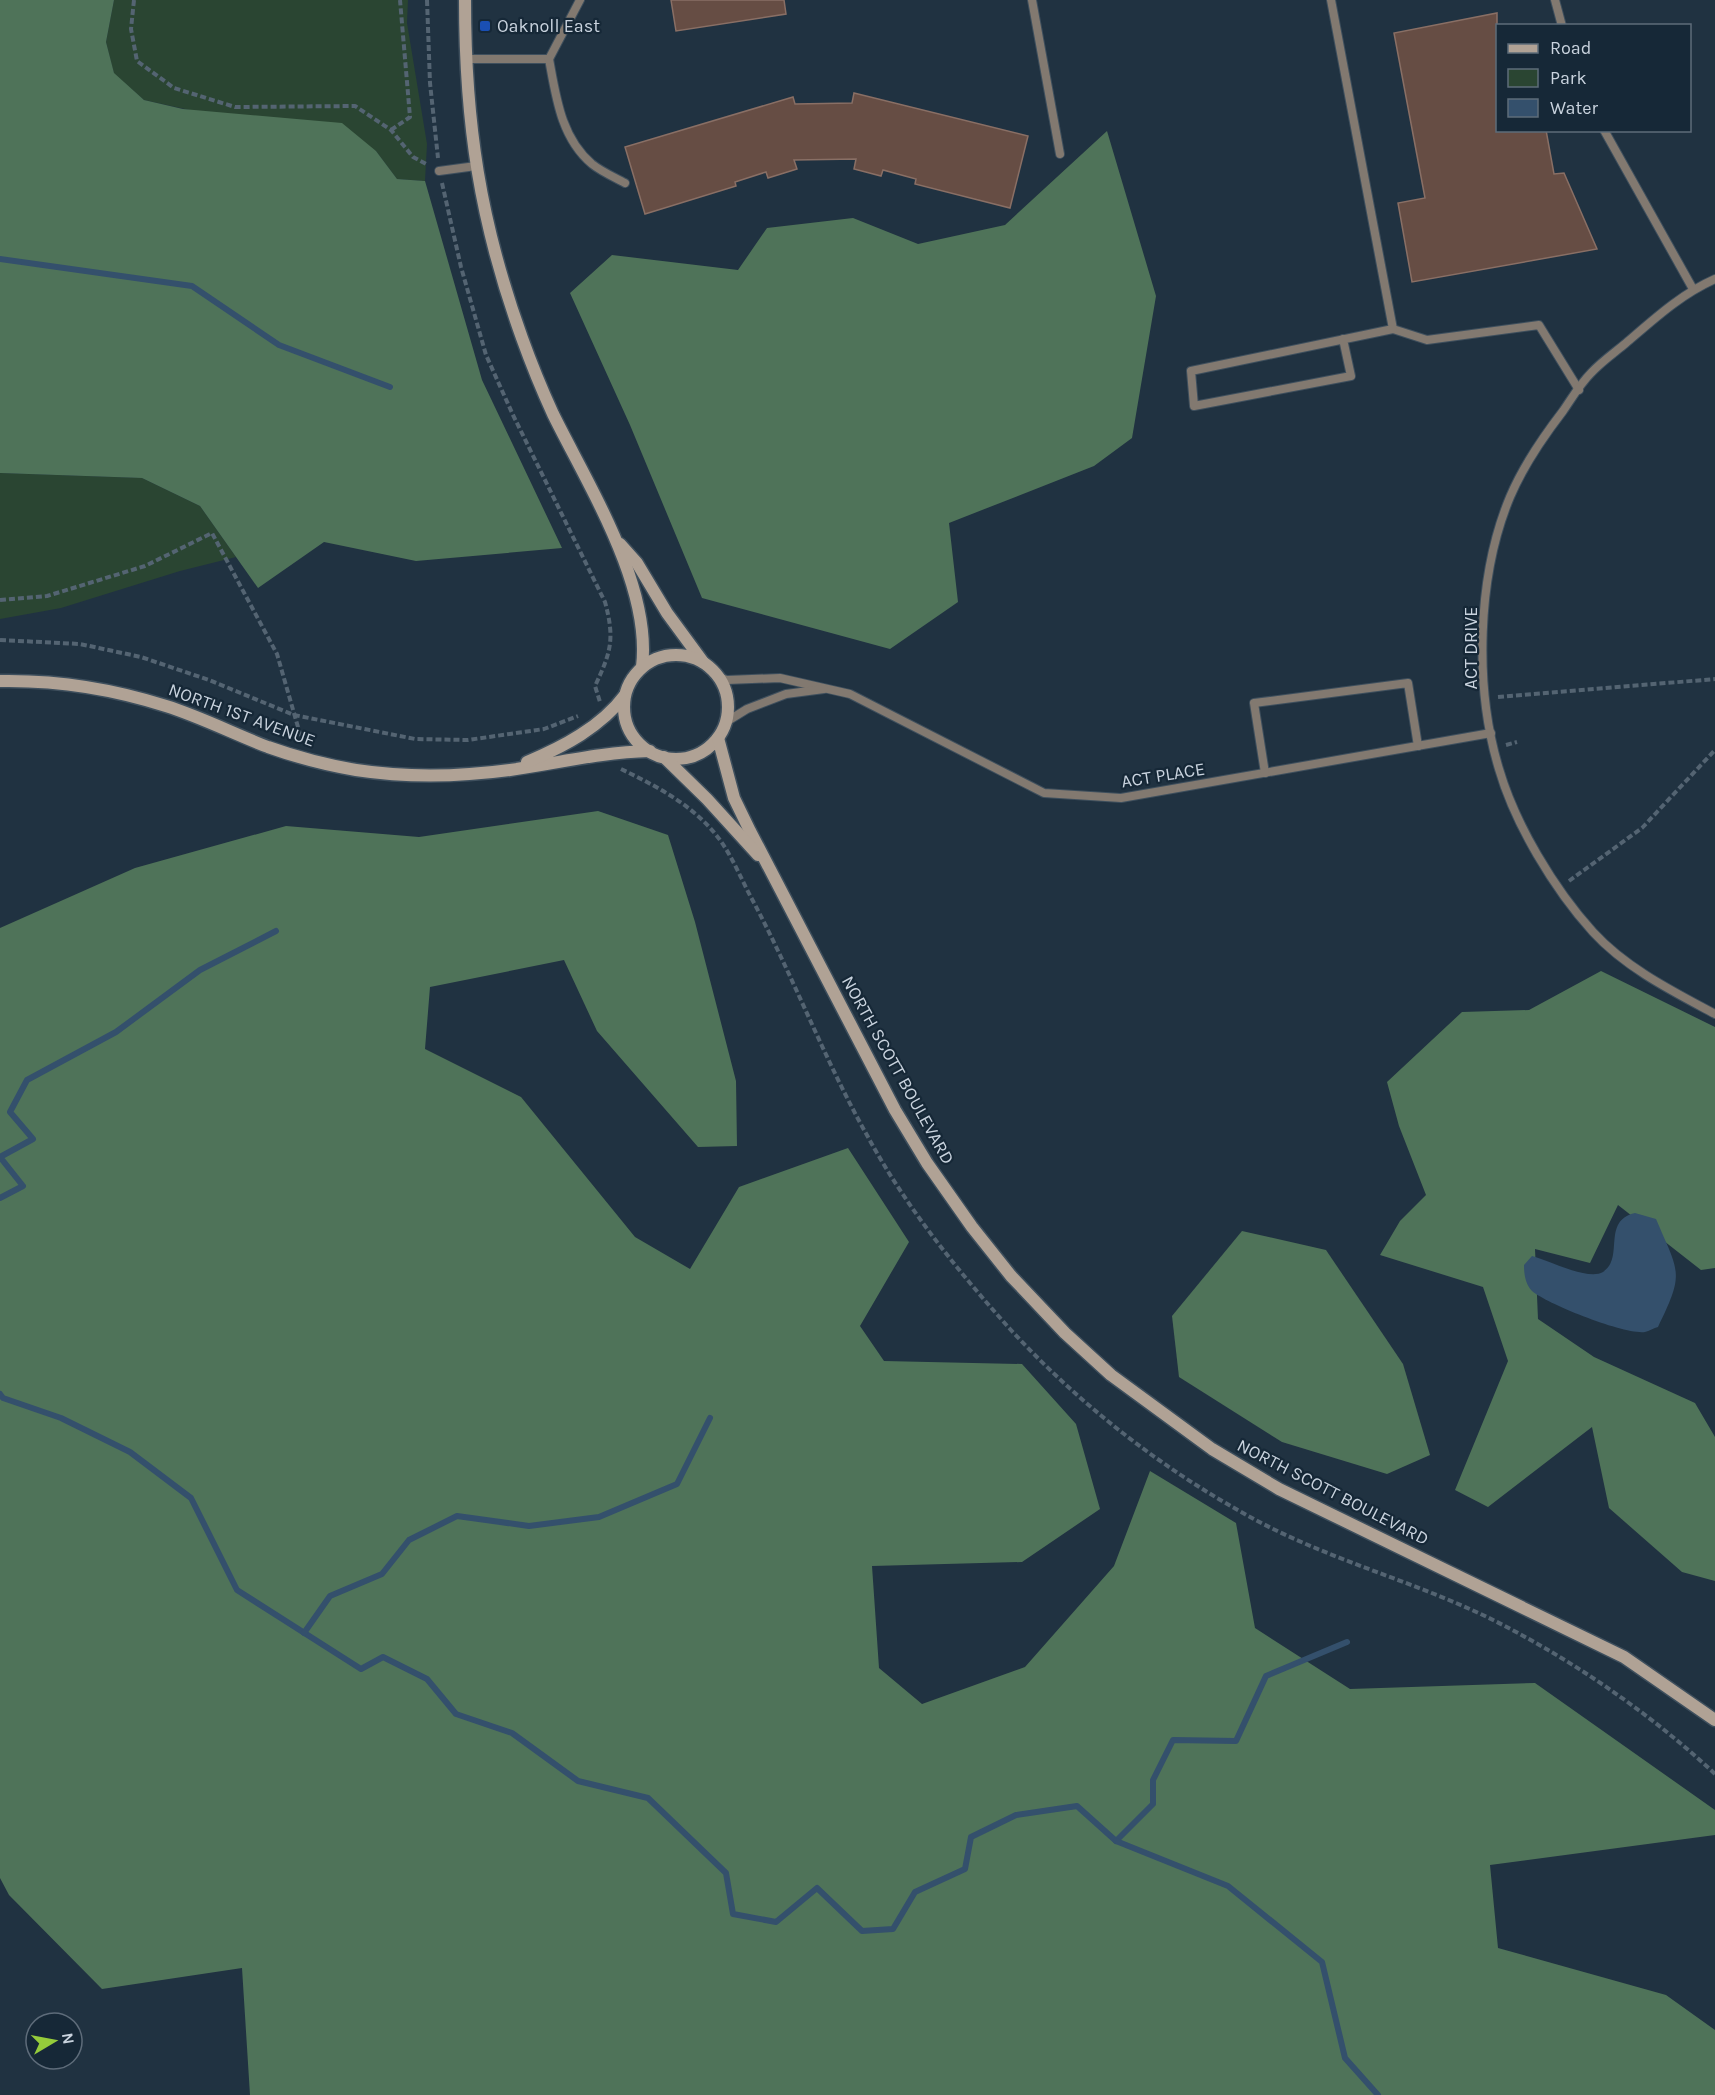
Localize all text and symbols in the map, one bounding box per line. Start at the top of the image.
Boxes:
place label: Oaknoll East [497,15,600,37]
marker: Oaknoll East [478,19,492,33]
legend [1496,24,1691,132]
text: Road [1550,37,1591,59]
text: Park [1550,67,1587,89]
text: Water [1550,97,1598,119]
street label: ACT DRIVE [1460,607,1482,689]
street label: NORTH 1ST AVENUE [166,678,318,752]
street label: ACT PLACE [1120,758,1206,792]
street label: NORTH SCOTT BOULEVARD [837,972,959,1168]
street label: NORTH SCOTT BOULEVARD [1234,1434,1432,1550]
north arrow [24,2011,84,2071]
text: N [58,2031,79,2046]

